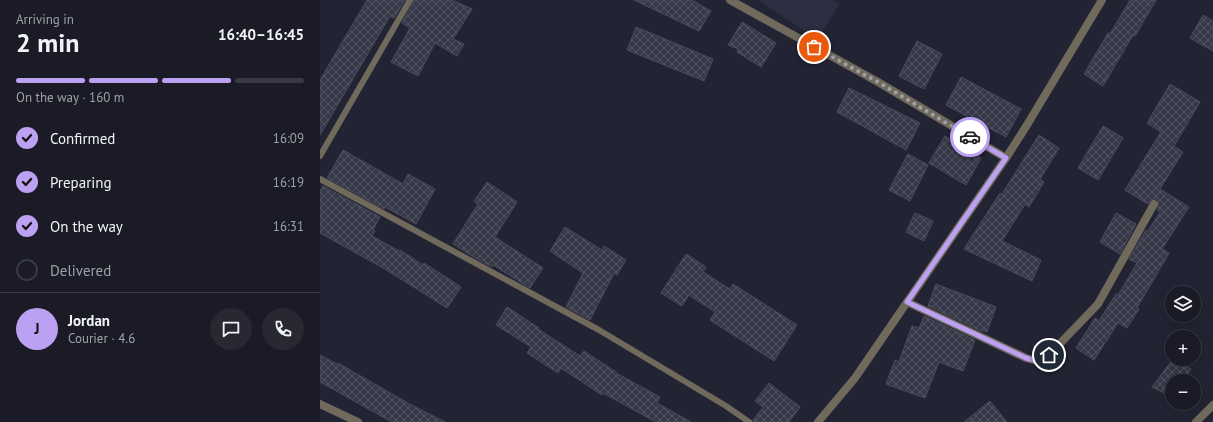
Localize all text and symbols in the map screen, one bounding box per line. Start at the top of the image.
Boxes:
text: Arriving in [16,11,74,28]
text: 16:40–16:45 [218,25,304,44]
text: 2 min [16,26,79,59]
pin [797,30,831,64]
icon: bag [803,36,825,58]
text: On the way · 160 m [16,89,124,106]
courier [950,117,990,157]
icon: car [959,126,981,148]
icon: check [16,127,38,149]
text: Confirmed [50,129,115,148]
text: 16:09 [273,130,304,147]
icon: check [16,171,38,193]
text: Preparing [50,173,112,192]
text: 16:19 [273,174,304,191]
icon: check [16,215,38,237]
text: On the way [50,217,123,236]
text: 16:31 [273,218,304,235]
text: Delivered [50,261,111,280]
map controls [1165,286,1201,410]
button: layers [1165,286,1201,322]
button: chat [210,308,252,350]
button: phone [262,308,304,350]
text: Jordan [68,311,110,330]
text: J [34,319,40,338]
text: Courier · 4.6 [68,330,135,347]
button: + [1165,330,1201,366]
pin [1032,338,1066,372]
icon: home [1038,344,1060,366]
button: − [1165,374,1201,410]

